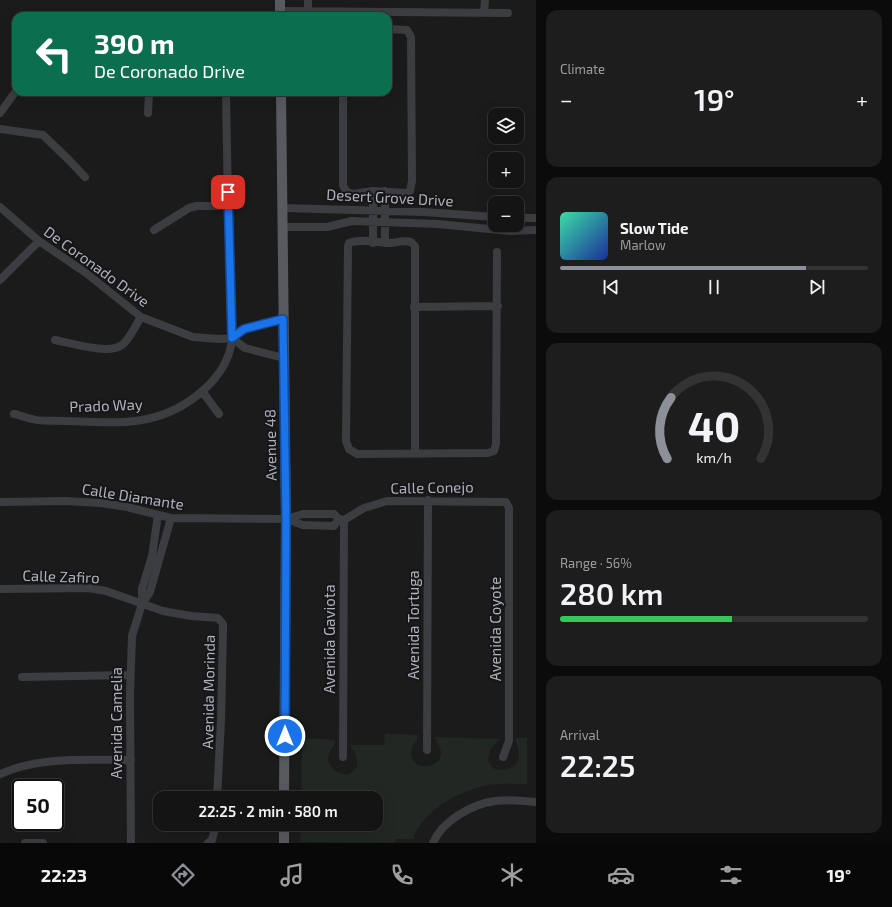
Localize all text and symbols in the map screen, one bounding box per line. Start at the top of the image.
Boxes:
text: 390 m [94,26,175,60]
icon: left [28,28,80,80]
text: De Coronado Drive [94,60,245,82]
text: Climate [560,61,605,77]
text: 19° [694,81,735,117]
text: − [560,86,573,112]
text: + [856,86,868,112]
map controls [488,108,524,232]
button: layers [488,108,524,144]
button: + [488,152,524,188]
pin [211,175,245,209]
icon: arrive [217,181,239,203]
street label: Desert Grove Drive [326,185,454,209]
button: − [488,196,524,232]
text: Slow Tide [620,219,688,237]
street label: De Coronado Drive [41,222,153,310]
text: Marlow [620,237,666,253]
icon: previous [600,276,622,298]
icon: pause [703,276,725,298]
icon: next [806,276,828,298]
street label: Prado Way [69,395,143,415]
text: 40 [688,400,740,450]
street label: Avenue 48 [260,409,280,481]
text: km/h [696,449,732,466]
street label: Calle Conejo [390,477,474,498]
street label: Calle Diamante [81,479,185,513]
text: Range · 56% [560,555,632,571]
street label: Calle Zafiro [22,566,100,586]
street label: Avenida Tortuga [404,570,422,680]
text: 280 km [560,575,663,611]
street label: Avenida Coyote [486,577,504,681]
street label: Avenida Gaviota [320,584,338,694]
street label: Avenida Morinda [198,635,218,749]
street label: Avenida Camelia [107,667,125,779]
position arrow [264,715,306,757]
text: Arrival [560,727,600,743]
text: 22:25 [560,747,635,783]
speed limit sign: 50 [12,779,64,831]
text: 22:25 · 2 min · 580 m [198,802,338,820]
icon: directions [169,861,197,889]
icon: music [278,861,306,889]
icon: phone [388,861,416,889]
icon: climate [498,861,526,889]
icon: car [607,861,635,889]
icon: filters [717,861,745,889]
text: 22:23 [41,864,87,886]
text: 19° [827,864,851,886]

